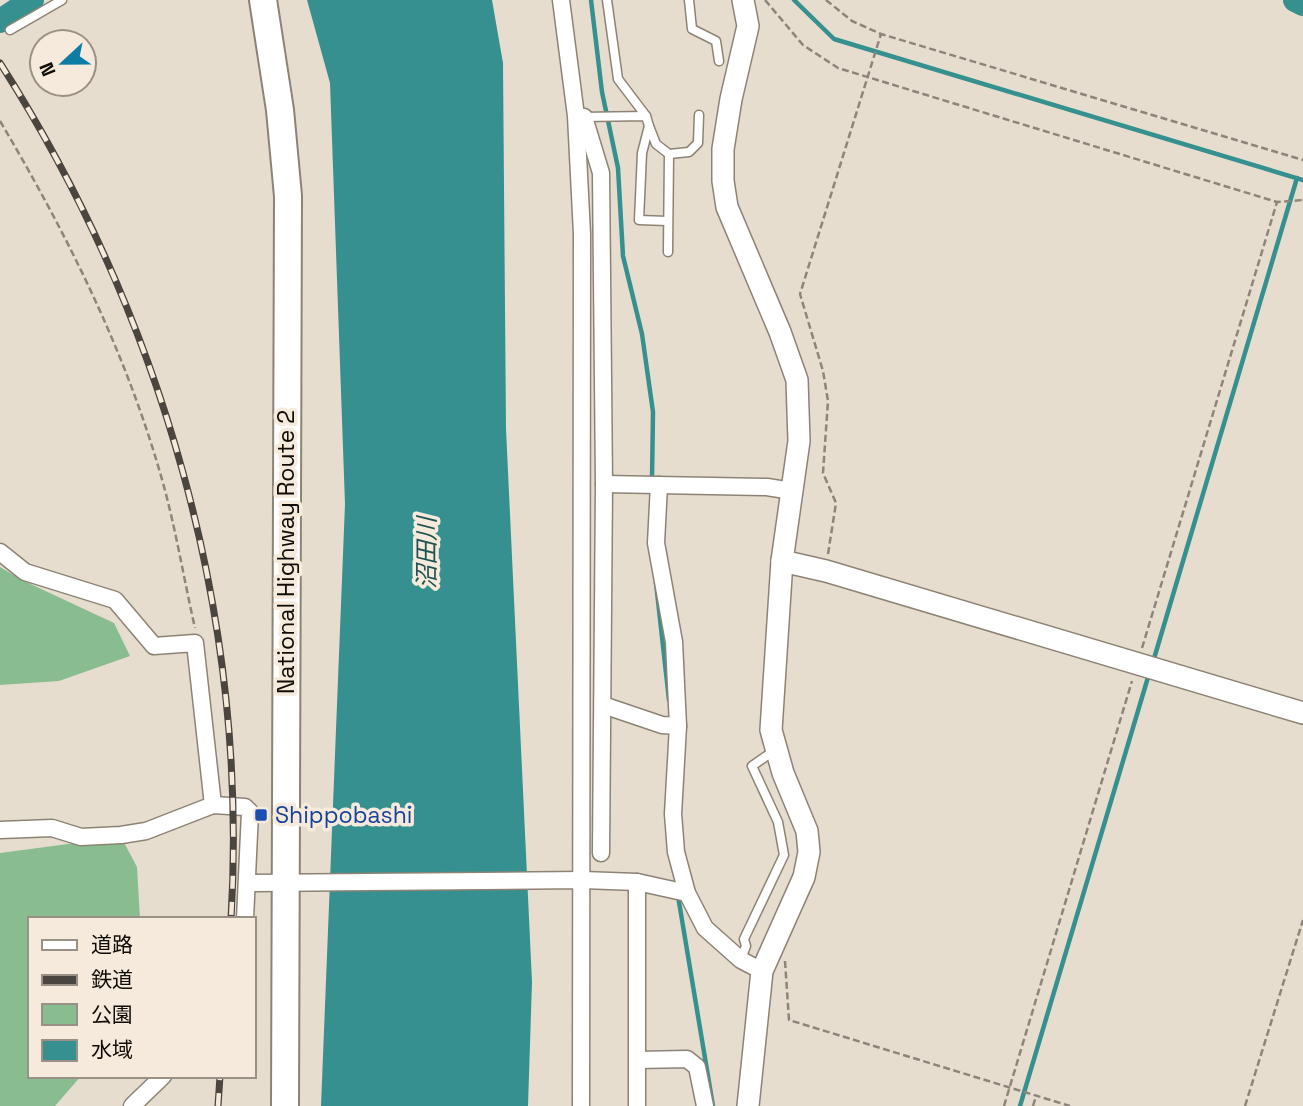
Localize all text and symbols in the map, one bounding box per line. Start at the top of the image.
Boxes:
north arrow [28,28,98,98]
text: N [34,59,62,80]
street label: National Highway Route 2 [271,410,301,694]
water label: 沼田川 [411,514,442,589]
place label: Shippobashi [275,800,412,830]
marker: Shippobashi [253,807,269,823]
legend [28,917,256,1078]
text: 道路 [91,931,133,958]
text: 鉄道 [91,966,133,993]
text: 公園 [91,1001,133,1028]
text: 水域 [91,1036,133,1063]

